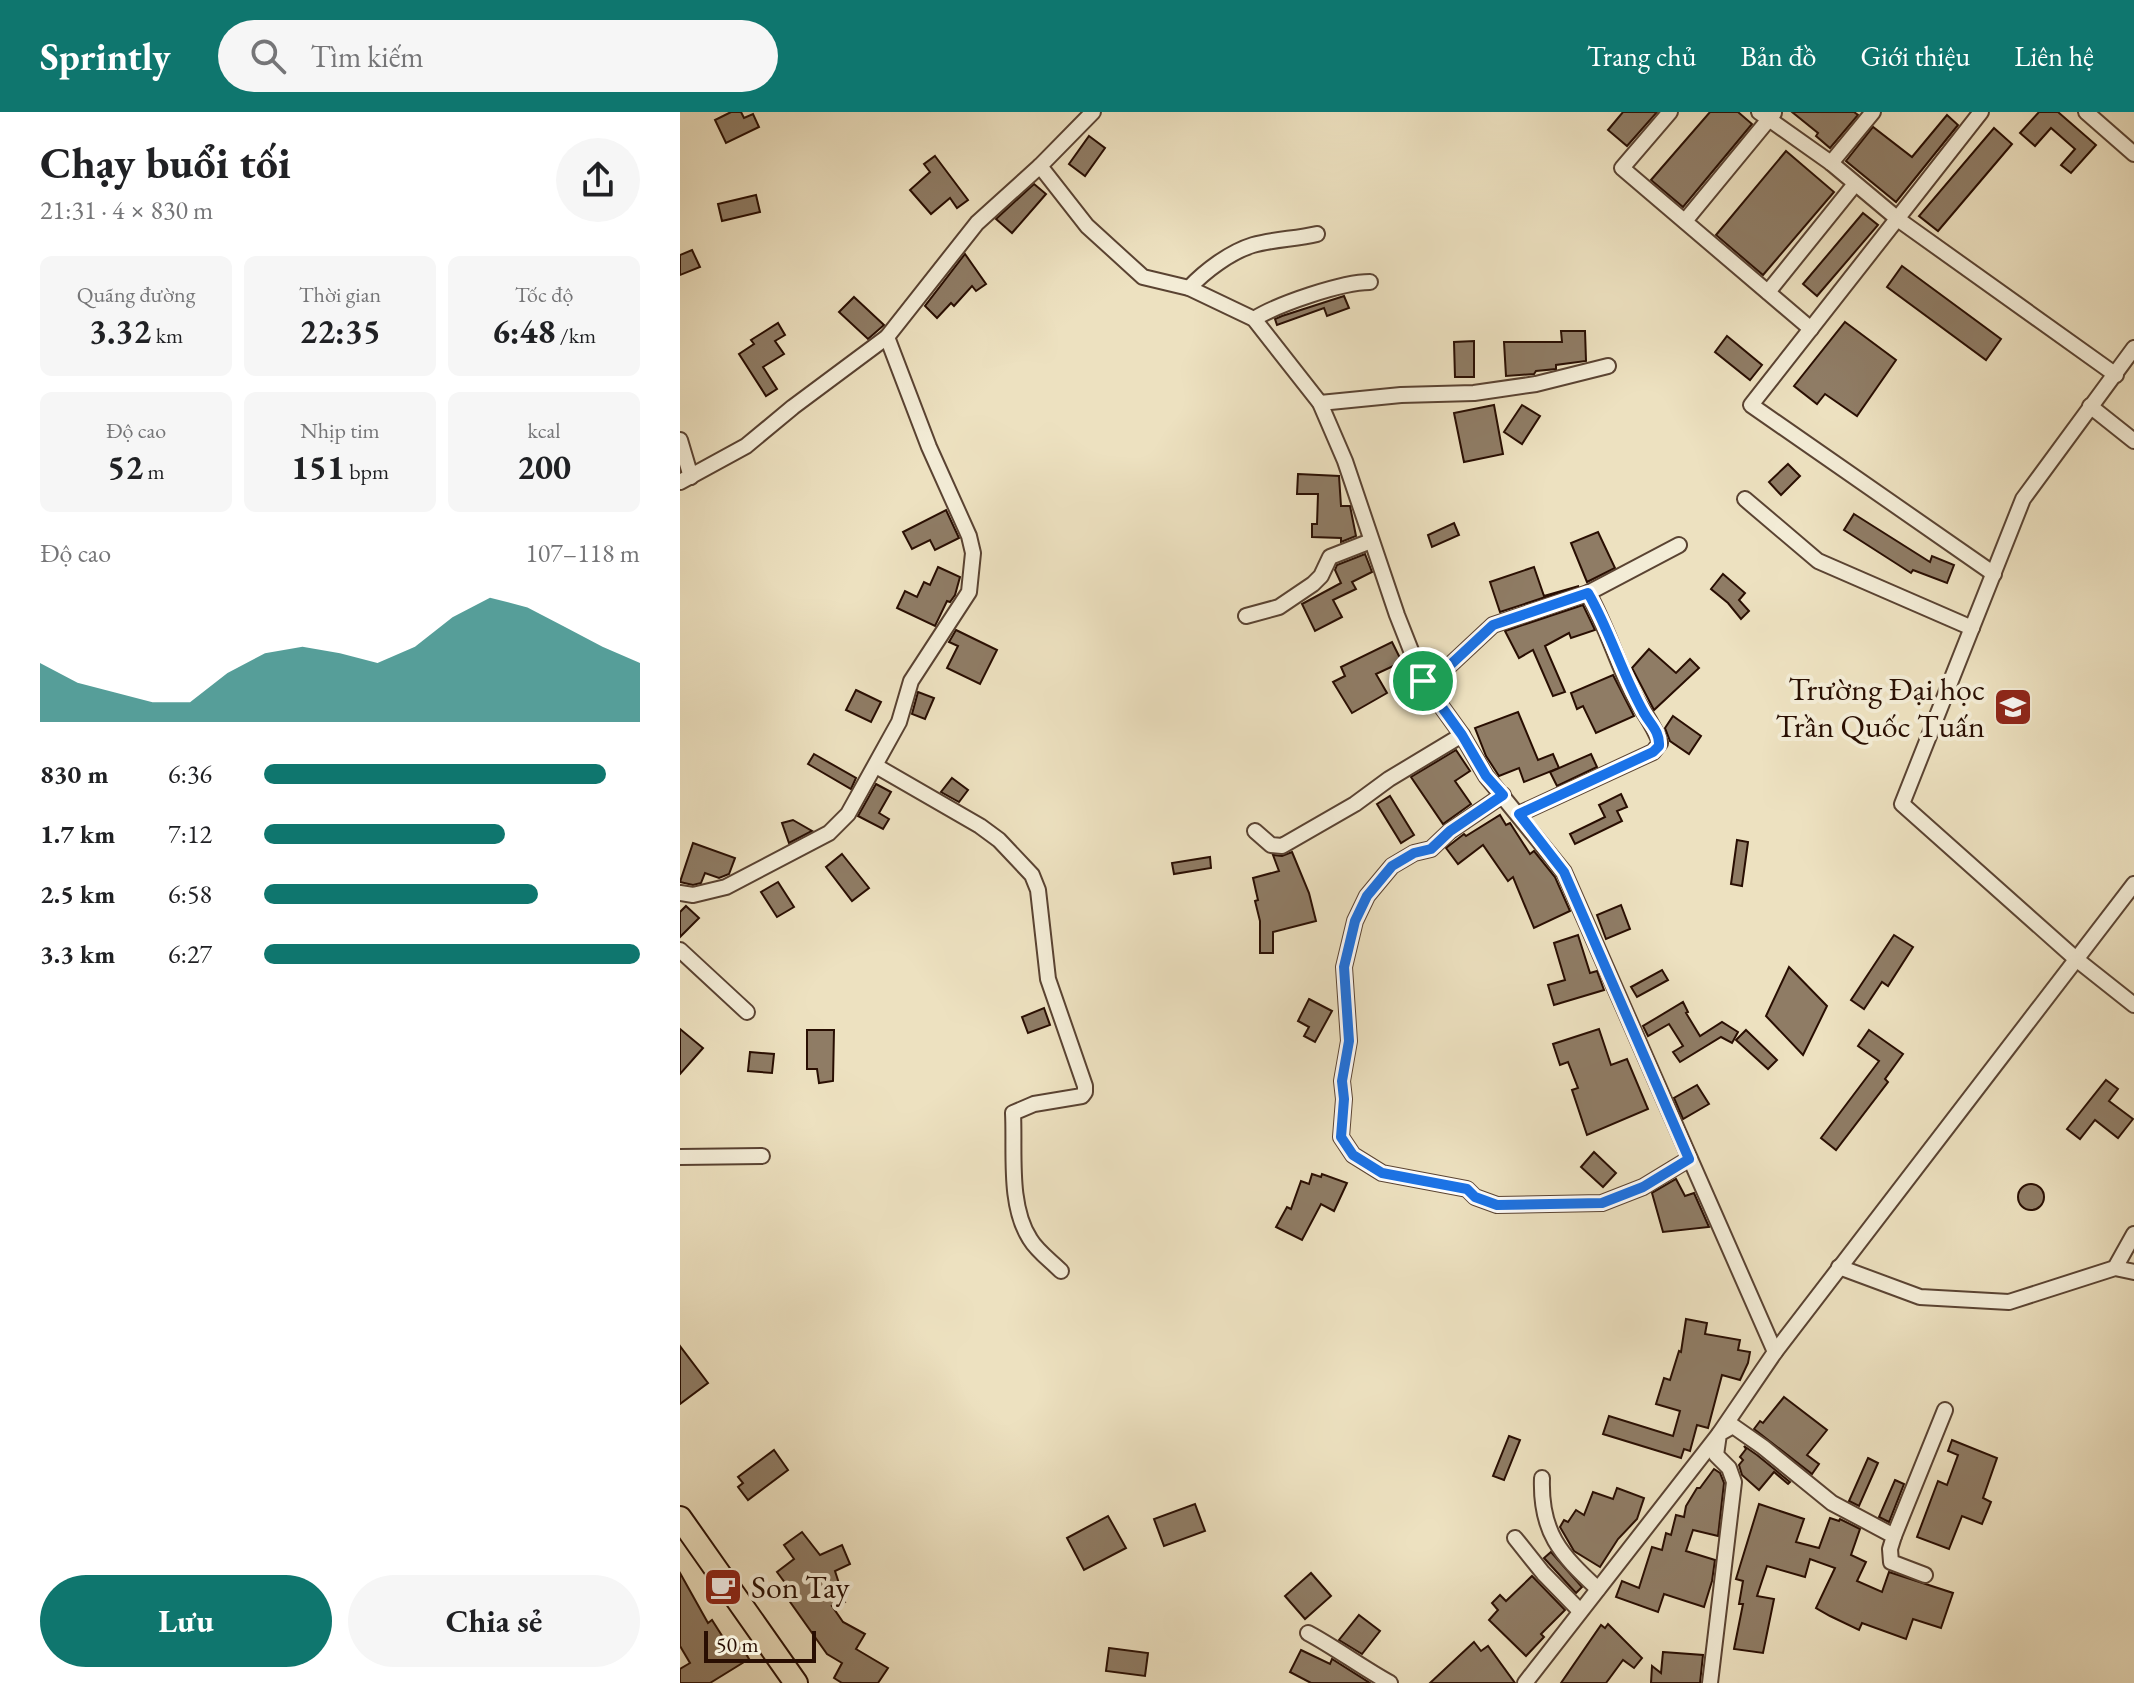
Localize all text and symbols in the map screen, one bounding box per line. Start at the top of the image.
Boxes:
search box [218,20,778,92]
text: Sprintly [40,32,170,81]
icon: search [246,34,290,78]
text: Tìm kiếm [310,37,424,76]
text: Trang chủ [1587,38,1696,74]
text: Bản đồ [1740,38,1816,74]
text: Giới thiệu [1860,38,1970,74]
text: Liên hệ [2014,38,2094,74]
text: Chạy buổi tối [40,134,291,191]
button: share [556,138,640,222]
text: 21:31 · 4 × 830 m [40,193,213,227]
text: Quãng đường [77,280,195,309]
text: Thời gian [299,280,381,309]
text: Tốc độ [515,280,573,309]
text: 3.32 [89,309,151,353]
text: 22:35 [299,309,381,353]
text: 6:48 [492,309,555,353]
text: km [151,321,183,350]
text: /km [555,321,596,350]
text: Độ cao [106,416,166,445]
text: Nhịp tim [300,416,380,445]
text: kcal [527,416,561,445]
text: 52 [107,445,143,489]
text: 151 [291,445,345,489]
text: 200 [517,445,571,489]
text: m [143,457,165,486]
text: bpm [345,457,389,486]
text: Độ cao [40,536,111,570]
text: 107–118 m [525,536,640,570]
pin [1389,647,1457,715]
icon: arrive [1401,659,1445,703]
place label: Trường Đại học Trần Quốc Tuấn [1775,668,1985,747]
school or university icon: Trường Đại học Trần Quốc Tuấn [1992,686,2034,728]
text: 830 m [40,757,108,791]
text: 6:36 [168,757,212,791]
text: 1.7 km [40,817,115,851]
text: 7:12 [168,817,212,851]
text: 2.5 km [40,877,115,911]
text: 6:58 [168,877,212,911]
text: 3.3 km [40,937,115,971]
text: 6:27 [168,937,212,971]
cafe icon: Son Tay [702,1566,744,1608]
place label: Son Tay [751,1566,851,1608]
button: Lưu [40,1575,332,1667]
button: Chia sẻ [348,1575,640,1667]
scale bar [704,1627,816,1663]
text: 50 m [716,1630,759,1659]

